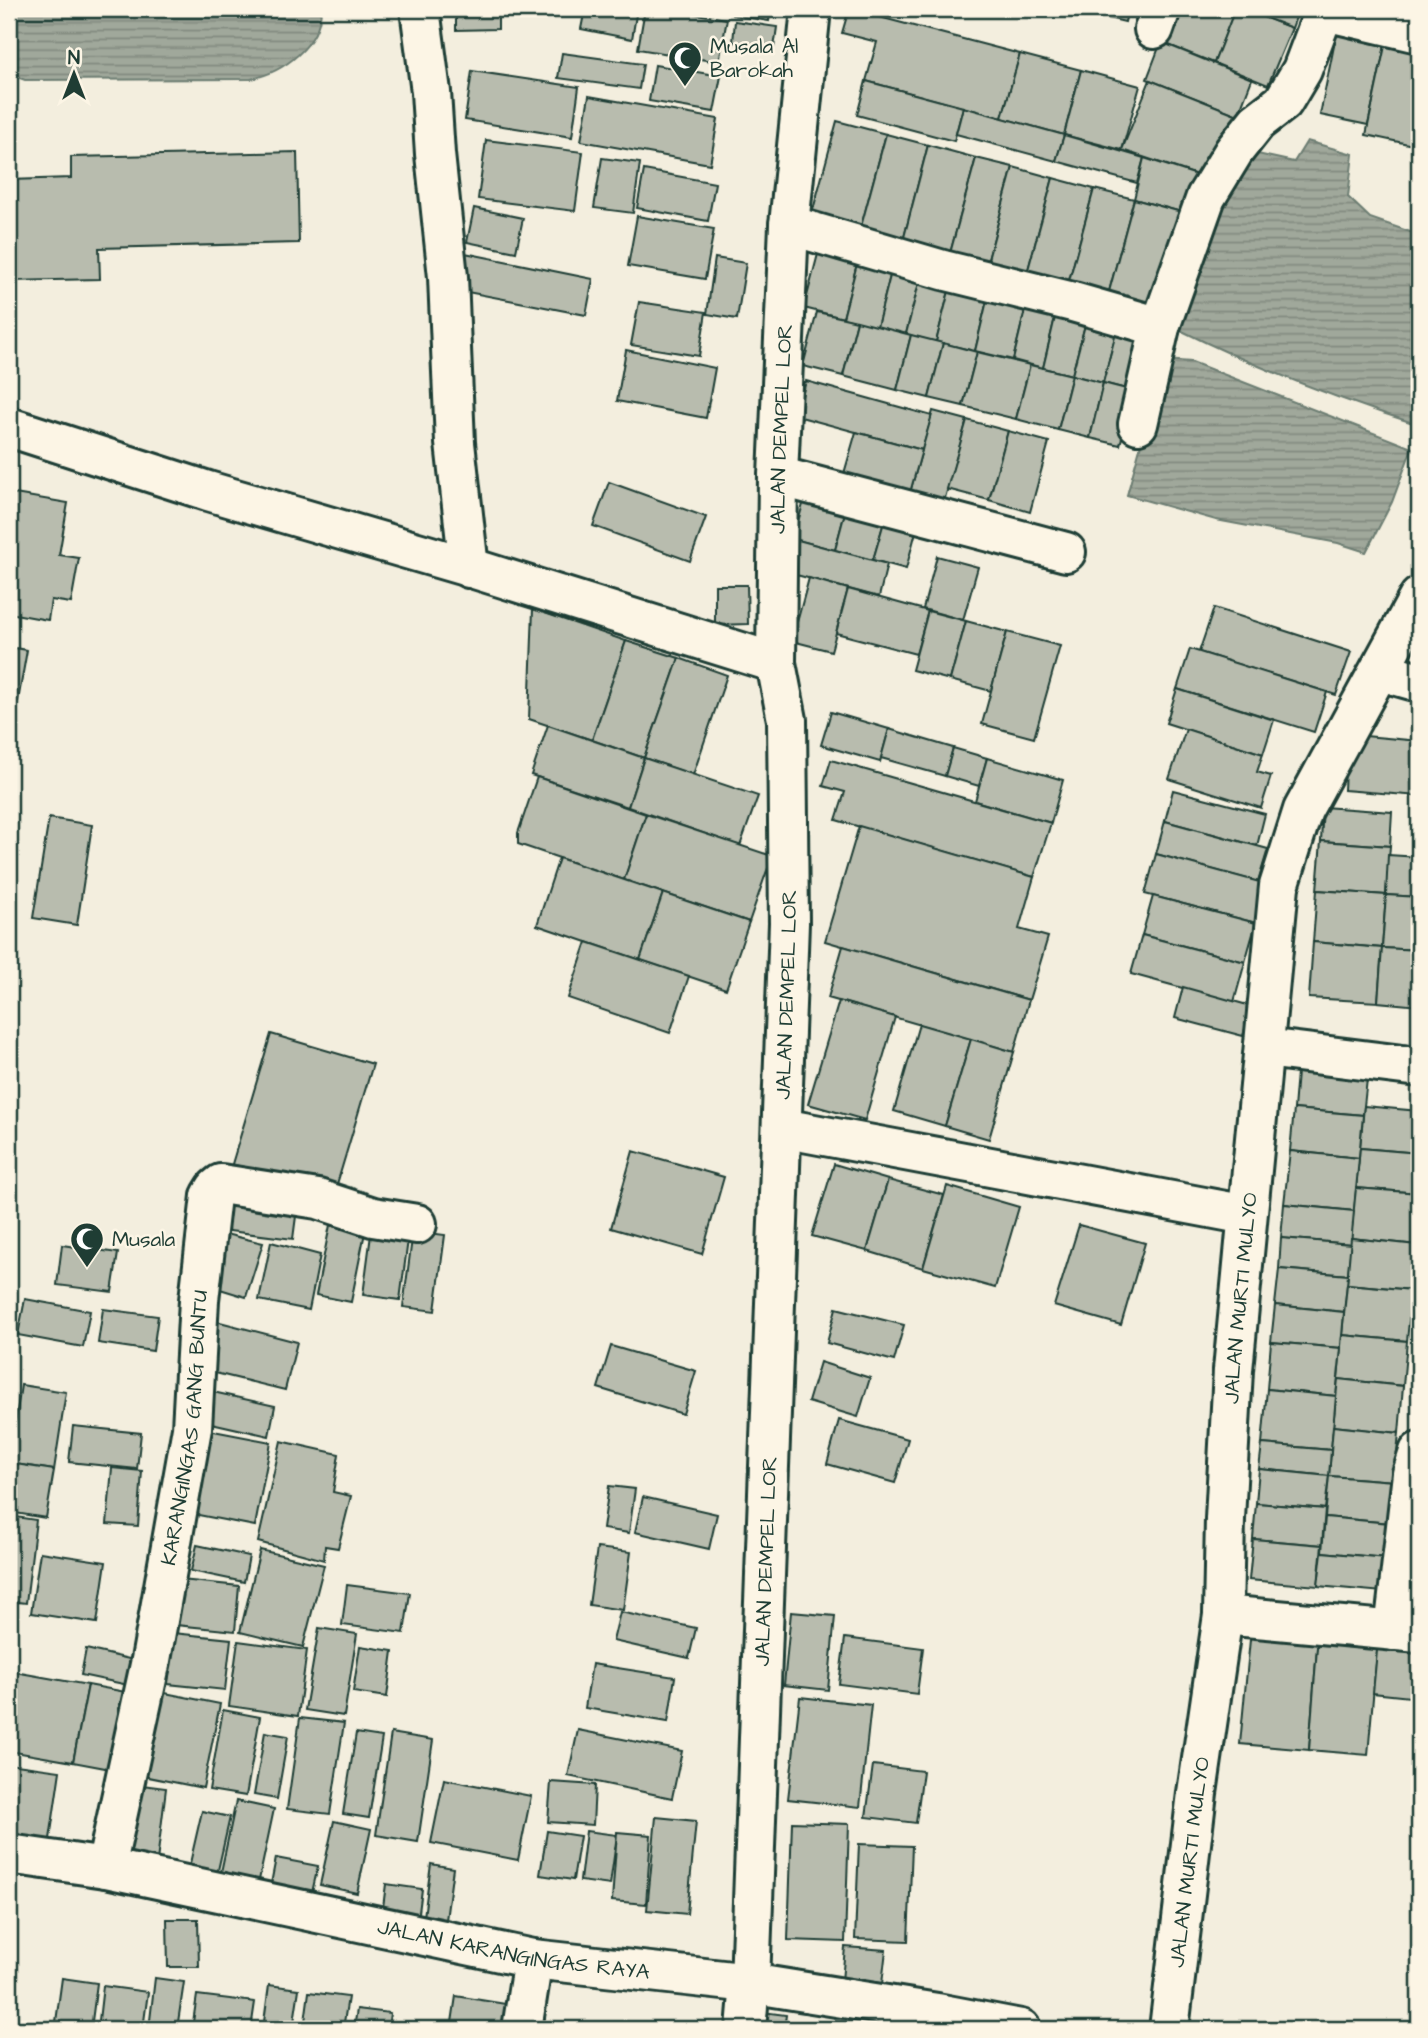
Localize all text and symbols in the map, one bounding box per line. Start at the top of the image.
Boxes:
place label: Musala Al Barokah [710,32,798,85]
north arrow [38,38,108,108]
mosque icon: Musala Al Barokah [666,39,704,88]
text: N [68,45,80,72]
street label: JALAN DEMPEL LOR [763,323,800,534]
street label: JALAN DEMPEL LOR [769,890,804,1100]
street label: JALAN MURTI MULYO [1217,1191,1265,1405]
mosque icon: Musala [68,1220,106,1269]
place label: Musala [112,1225,176,1254]
street label: KARANGINGAS GANG BUNTU [154,1288,215,1568]
street label: JALAN DEMPEL LOR [748,1456,784,1667]
street label: JALAN MURTI MULYO [1162,1755,1217,1969]
street label: JALAN KARANGINGAS RAYA [375,1912,652,1987]

